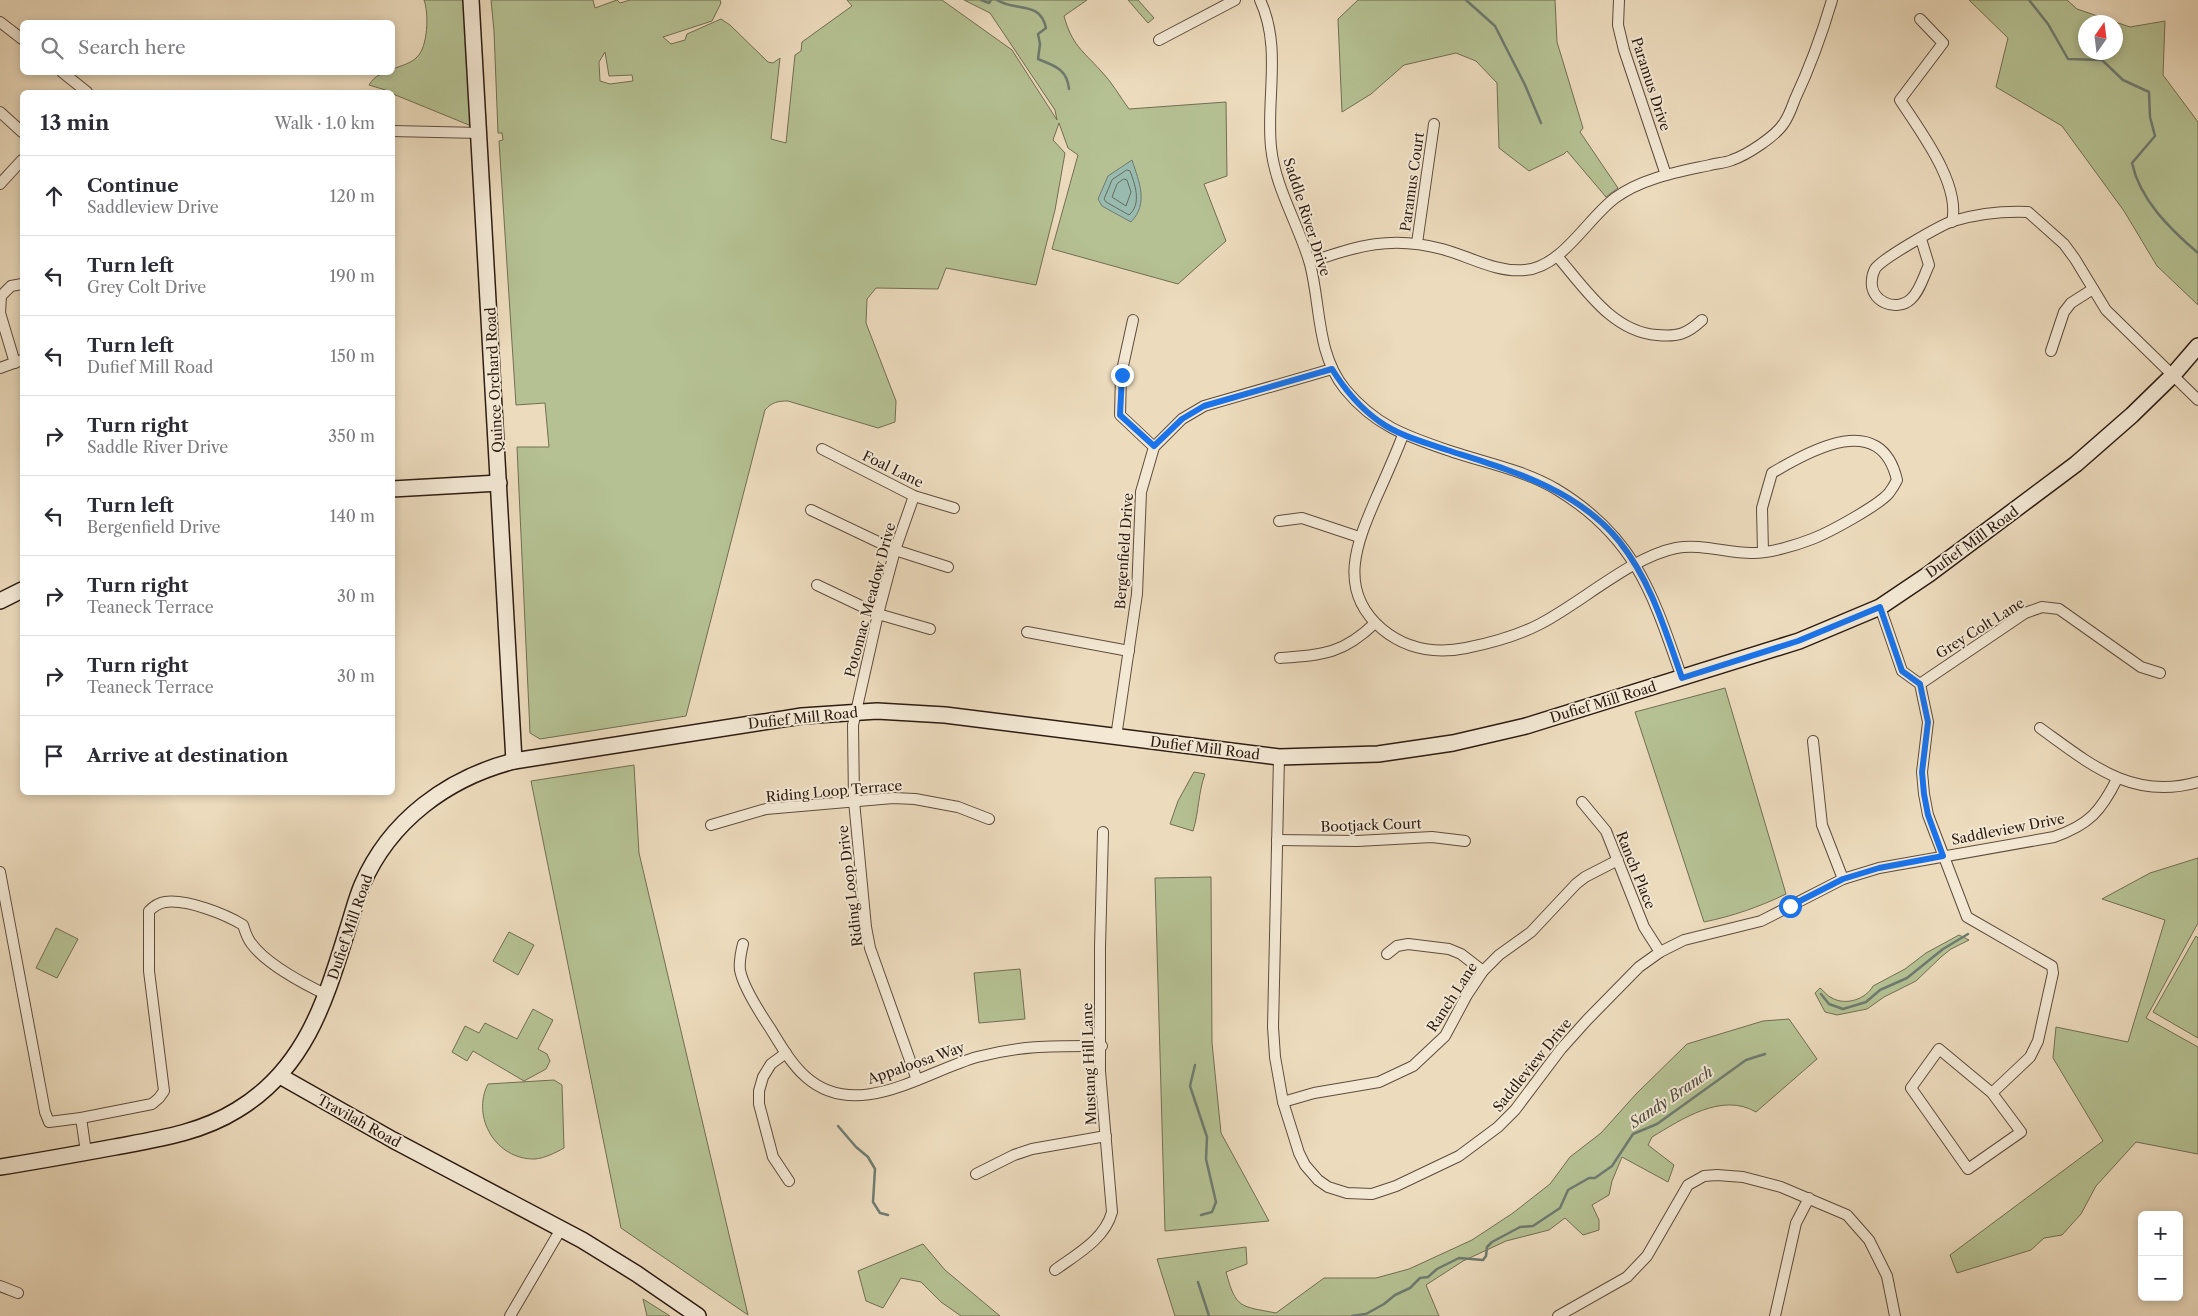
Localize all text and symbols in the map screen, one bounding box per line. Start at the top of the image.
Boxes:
north arrow [2078,15,2123,60]
search box [20,20,395,75]
icon: search [38,34,66,62]
street label: Paramus Drive [1627,35,1675,133]
text: Search here [78,36,186,59]
text: 13 min [40,110,109,135]
text: Walk · 1.0 km [275,113,375,133]
street label: Paramus Court [1396,131,1428,233]
street label: Saddle River Drive [1279,155,1335,279]
text: Continue [87,174,179,197]
icon: ahead [40,182,68,210]
text: 120 m [330,186,375,206]
text: Saddleview Drive [87,197,219,217]
text: Turn left [87,254,174,277]
icon: left [40,262,68,290]
text: 190 m [330,266,375,286]
text: Grey Colt Drive [87,277,206,297]
street label: Quince Orchard Road [481,306,507,453]
text: Turn left [87,334,174,357]
icon: left [40,342,68,370]
text: 150 m [330,346,375,366]
text: Dufief Mill Road [87,357,213,377]
route end [1111,364,1134,387]
text: Turn right [87,414,188,437]
icon: right [40,422,68,450]
text: 350 m [328,426,375,446]
text: Saddle River Drive [87,437,228,457]
street label: Foal Lane [860,447,927,492]
street label: Bergenfield Drive [1111,492,1137,610]
text: Turn left [87,494,174,517]
icon: left [40,502,68,530]
street label: Dufief Mill Road [1922,502,2022,582]
text: 140 m [330,506,375,526]
text: Bergenfield Drive [87,517,221,537]
street label: Potomac Meadow Drive [841,520,899,679]
text: Turn right [87,574,188,597]
icon: right [40,582,68,610]
text: 30 m [337,586,375,606]
street label: Grey Colt Lane [1932,594,2028,662]
text: Teaneck Terrace [87,597,214,617]
text: Turn right [87,654,188,677]
icon: right [40,662,68,690]
text: 30 m [337,666,375,686]
text: Teaneck Terrace [87,677,214,697]
street label: Dufief Mill Road [1548,677,1659,727]
street label: Dufief Mill Road [747,703,859,733]
street label: Dufief Mill Road [1149,732,1261,764]
icon: arrive [40,742,68,770]
text: Arrive at destination [87,744,288,767]
street label: Riding Loop Terrace [765,776,903,806]
street label: Saddleview Drive [1950,809,2066,849]
street label: Bootjack Court [1320,814,1422,836]
street label: Riding Loop Drive [834,824,866,948]
street label: Ranch Place [1612,829,1660,912]
street label: Dufief Mill Road [324,871,377,982]
route start [1779,895,1802,918]
street label: Ranch Lane [1423,959,1481,1035]
street label: Mustang Hill Lane [1078,1002,1100,1125]
street label: Saddleview Drive [1489,1014,1575,1115]
street label: Appaloosa Way [864,1038,967,1088]
water label: Sandy Branch [1625,1062,1716,1132]
street label: Travilah Road [314,1091,404,1152]
map controls [2138,1211,2183,1301]
button: + [2138,1211,2183,1256]
button: − [2138,1256,2183,1301]

